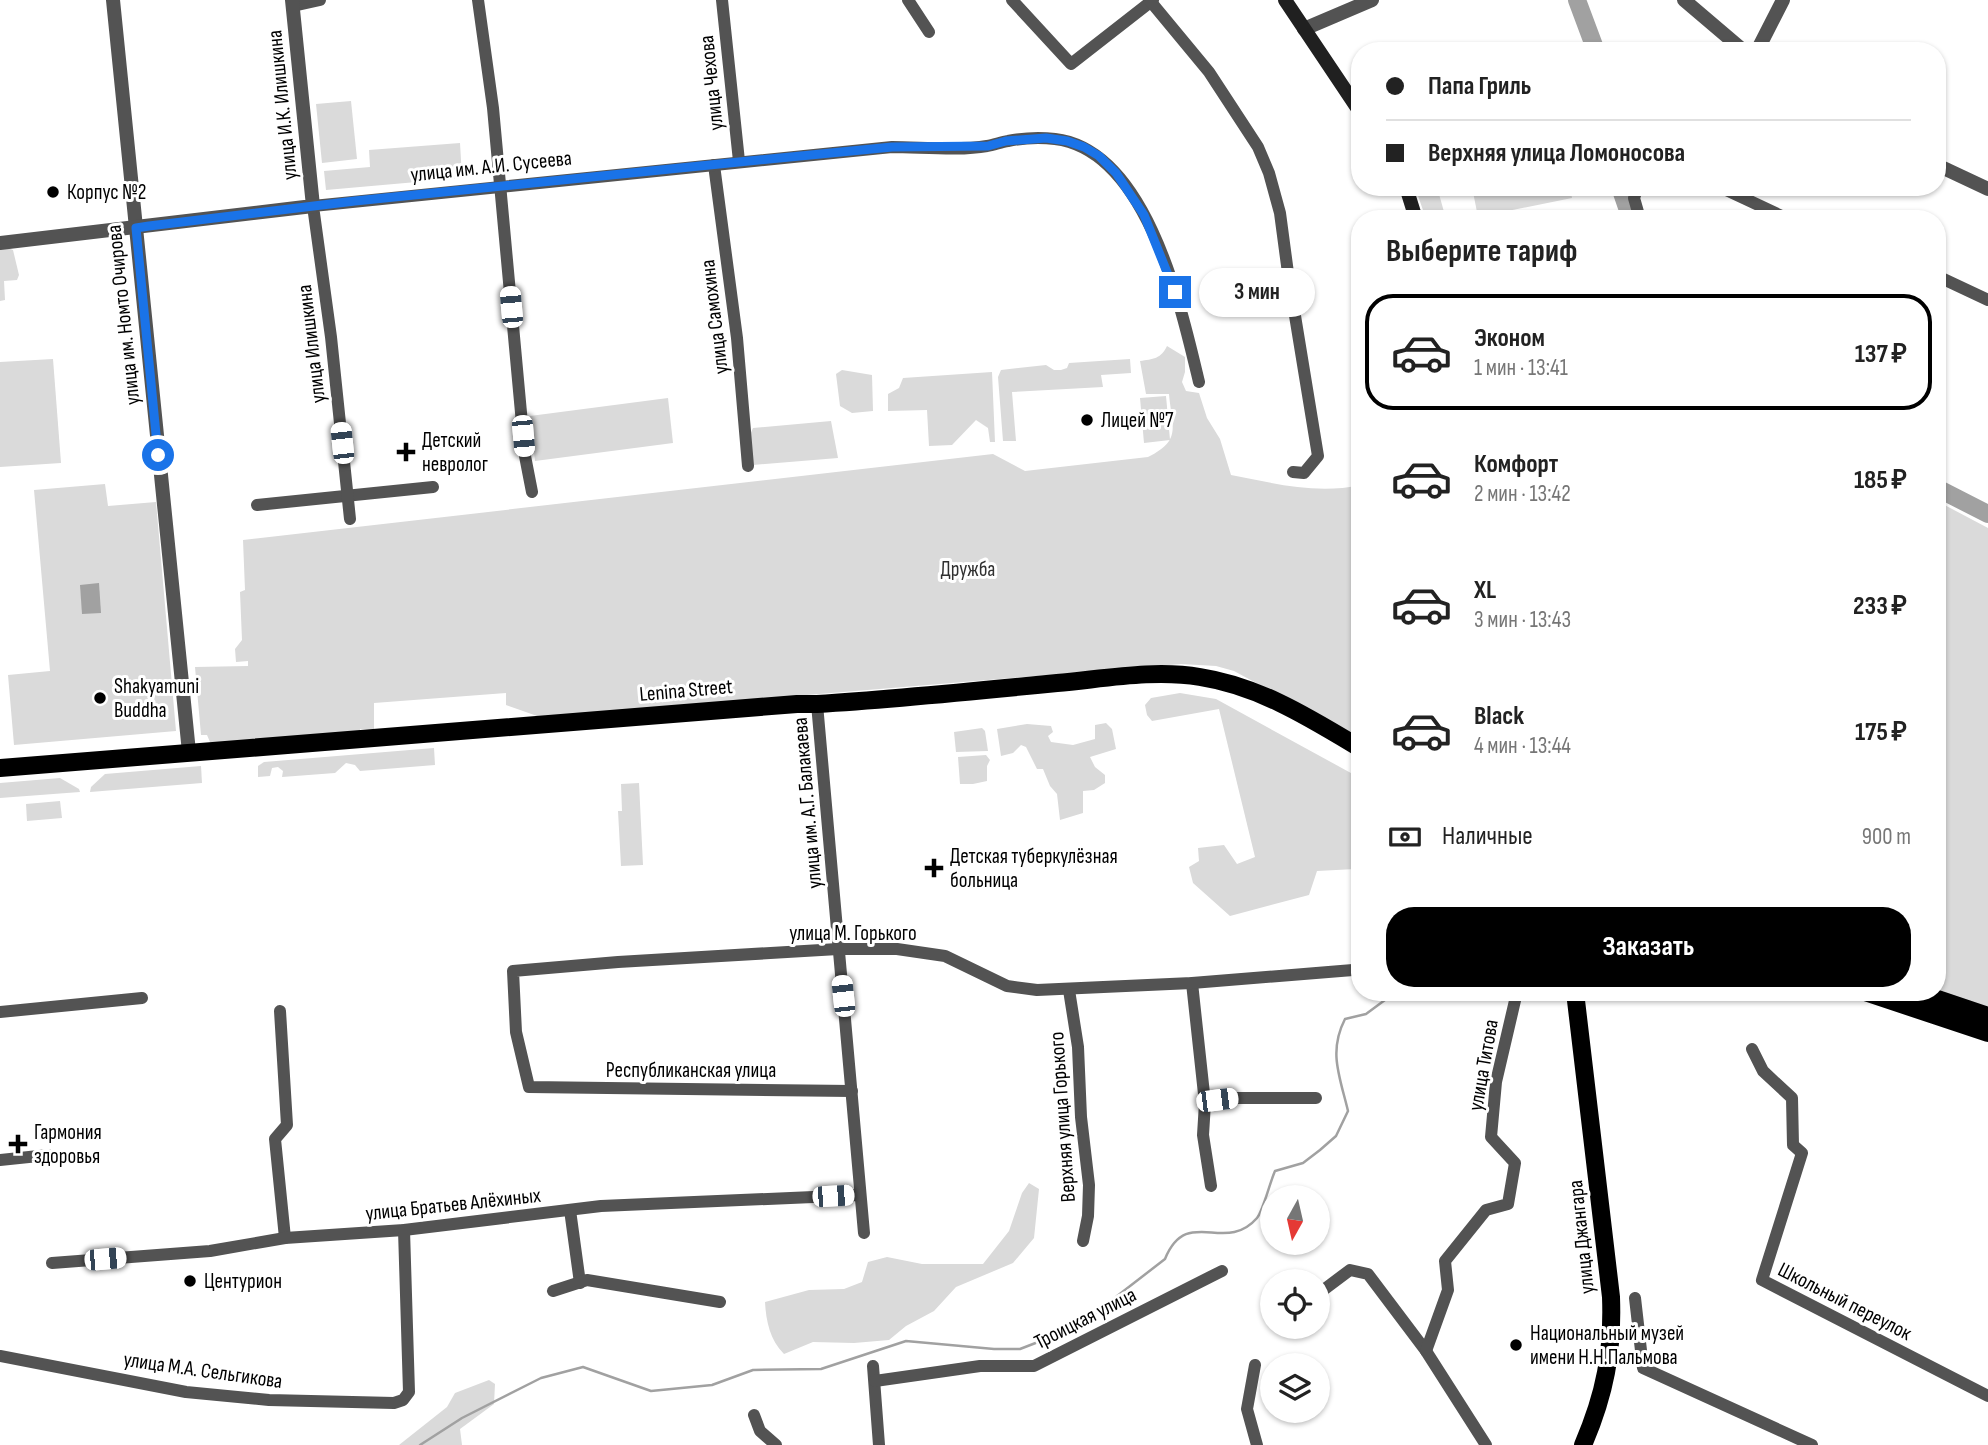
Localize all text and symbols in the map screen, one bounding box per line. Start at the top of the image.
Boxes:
street label: улица И.К. Илишкина [262,29,303,181]
street label: улица Чехова [694,34,729,132]
text: Папа Гриль [1428,71,1531,102]
text: Верхняя улица Ломоносова [1428,138,1685,169]
street label: улица им. А.И. Сусеева [409,146,573,187]
place label: Корпус №2 [67,180,147,205]
marker: Корпус №2 [45,184,61,200]
street label: улица им. Номто Очирова [102,224,145,406]
text: Выберите тариф [1386,232,1577,271]
street label: улица Самохина [695,258,734,376]
callout: 3 мин [1200,268,1315,316]
route end [1159,276,1191,308]
text: 3 мин [1234,278,1280,306]
street label: улица Илишкина [292,283,331,405]
car [499,285,524,329]
icon: car [1390,321,1453,384]
text: Эконом [1474,323,1545,354]
text: 137 ₽ [1855,339,1907,370]
text: 1 мин · 13:41 [1474,354,1568,382]
place label: Лицей №7 [1101,408,1174,433]
marker: Лицей №7 [1079,412,1095,428]
car [511,414,536,458]
car [330,421,355,465]
place label: Детский невролог [422,428,488,477]
route start [142,439,174,471]
marker: Детский невролог [396,442,416,462]
icon: car [1390,447,1453,510]
text: Комфорт [1474,449,1558,480]
text: 185 ₽ [1854,465,1907,496]
text: 2 мин · 13:42 [1474,480,1571,508]
park label: Дружба [941,557,995,582]
icon: car [1390,573,1453,636]
text: XL [1474,575,1496,606]
text: 233 ₽ [1853,591,1907,622]
text: 3 мин · 13:43 [1474,606,1571,634]
place label: Shakyamuni Buddha [114,674,199,723]
street label: Lenina Street [638,674,734,707]
marker: Shakyamuni Buddha [92,690,108,706]
icon: car [1390,699,1453,762]
text: Black [1474,701,1524,732]
street label: улица им. А.Г. Балакаева [788,716,827,890]
text: 175 ₽ [1855,717,1907,748]
text: 4 мин · 13:44 [1474,732,1571,760]
icon: cash [1386,818,1424,856]
text: Наличные [1442,821,1533,852]
text: 900 m [1862,823,1911,851]
place label: Детская туберкулёзная больница [950,844,1118,893]
marker: Детская туберкулёзная больница [924,858,944,878]
button: Заказать [1386,907,1911,987]
street label: улица М. Горького [789,921,917,946]
car [831,974,856,1018]
street label: улица Титова [1463,1017,1504,1113]
street label: Верхняя улица Горького [1044,1031,1081,1203]
street label: Республиканская улица [606,1058,776,1083]
car [1195,1087,1240,1113]
place label: Гармония здоровья [34,1120,102,1169]
marker: Гармония здоровья [8,1134,28,1154]
street label: улица Джангара [1563,1179,1600,1295]
street label: улица Братьев Алёхиных [364,1183,542,1226]
car [812,1184,855,1208]
north arrow [1260,1185,1330,1255]
map controls [1260,1185,1330,1423]
car [84,1247,127,1271]
street label: Школьный переулок [1774,1257,1916,1346]
place label: Центурион [204,1269,282,1294]
button: locate [1260,1269,1330,1339]
marker: Центурион [182,1273,198,1289]
street label: Троицкая улица [1030,1282,1140,1355]
place label: Национальный музей имени Н.Н.Пальмова [1530,1321,1684,1370]
marker: Национальный музей имени Н.Н.Пальмова [1508,1337,1524,1353]
street label: улица М.А. Сельгикова [122,1347,284,1394]
button: layers [1260,1353,1330,1423]

